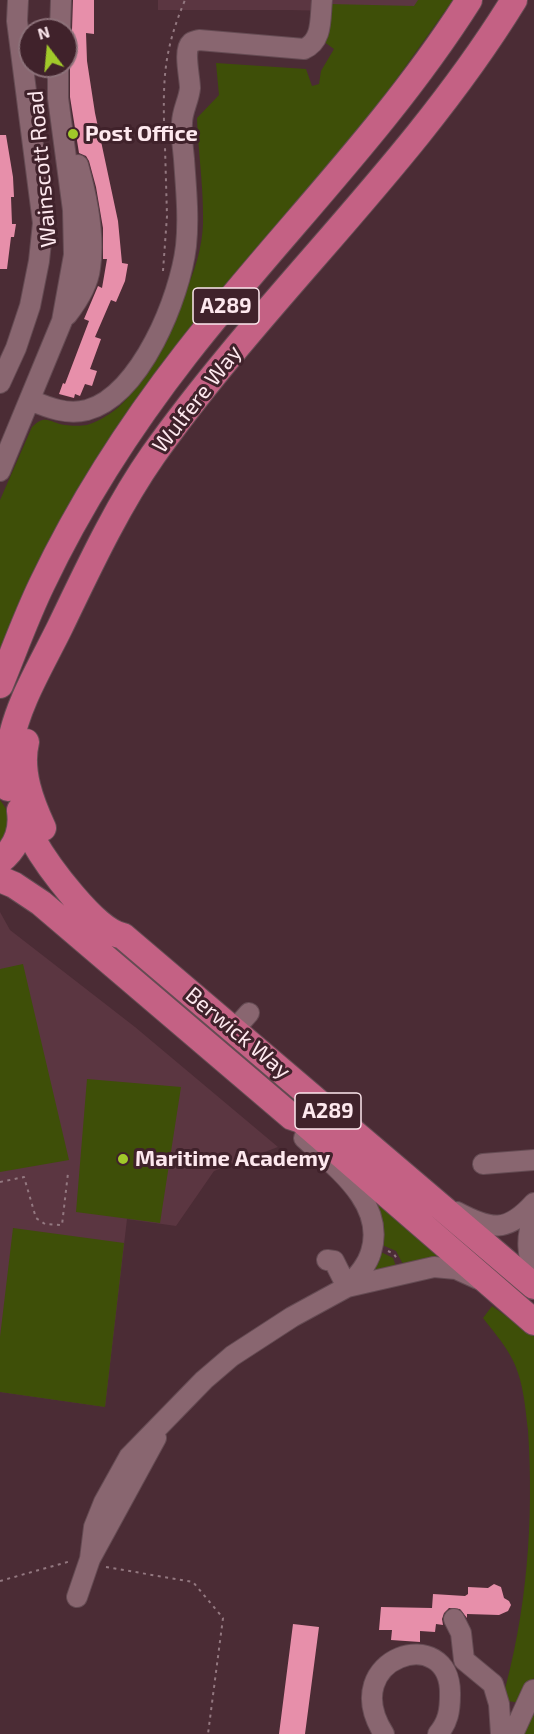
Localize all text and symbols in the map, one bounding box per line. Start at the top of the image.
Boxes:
north arrow [18,18,78,78]
text: N [35,21,52,43]
street label: Wainscott Road [22,89,62,249]
place label: Post Office [85,121,198,147]
marker: Post Office [66,127,80,141]
road number: A289 [193,288,259,324]
street label: Wulfere Way [147,340,247,458]
street label: Berwick Way [180,981,296,1085]
road number: A289 [295,1093,361,1129]
place label: Maritime Academy [135,1146,330,1172]
marker: Maritime Academy [116,1152,130,1166]

